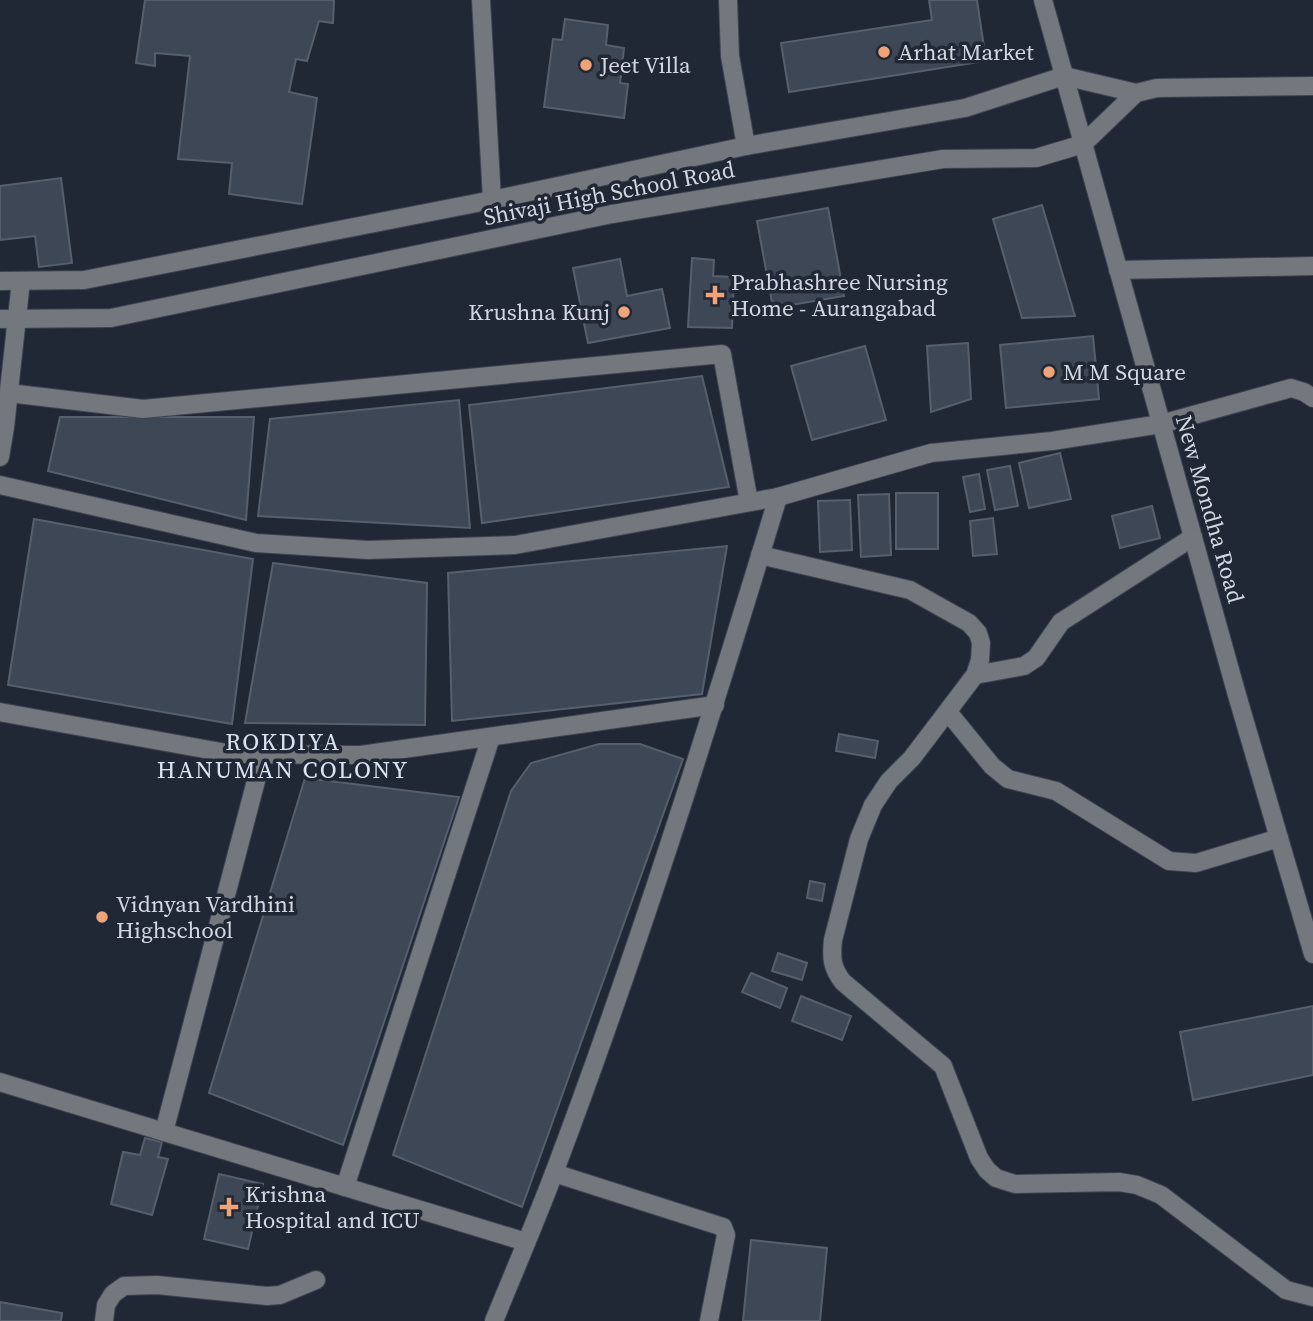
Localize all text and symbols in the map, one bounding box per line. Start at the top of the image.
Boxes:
place label: Arhat Market [898,36,1034,68]
marker: Arhat Market [876,44,892,60]
place label: Jeet Villa [599,49,691,81]
marker: Jeet Villa [578,57,594,73]
street label: Shivaji High School Road [481,153,737,233]
place label: Prabhashree Nursing Home - Aurangabad [731,266,948,324]
marker: Prabhashree Nursing Home - Aurangabad [705,285,725,305]
place label: Krushna Kunj [468,296,610,328]
marker: Krushna Kunj [616,304,632,320]
place label: M M Square [1063,356,1186,388]
marker: M M Square [1041,364,1057,380]
street label: New Mondha Road [1168,411,1252,607]
district label: ROKDIYA HANUMAN COLONY [157,725,409,786]
place label: Vidnyan Vardhini Highschool [116,888,295,946]
marker: Vidnyan Vardhini Highschool [94,909,110,925]
place label: Krishna Hospital and ICU [245,1178,420,1236]
marker: Krishna Hospital and ICU [219,1197,239,1217]

